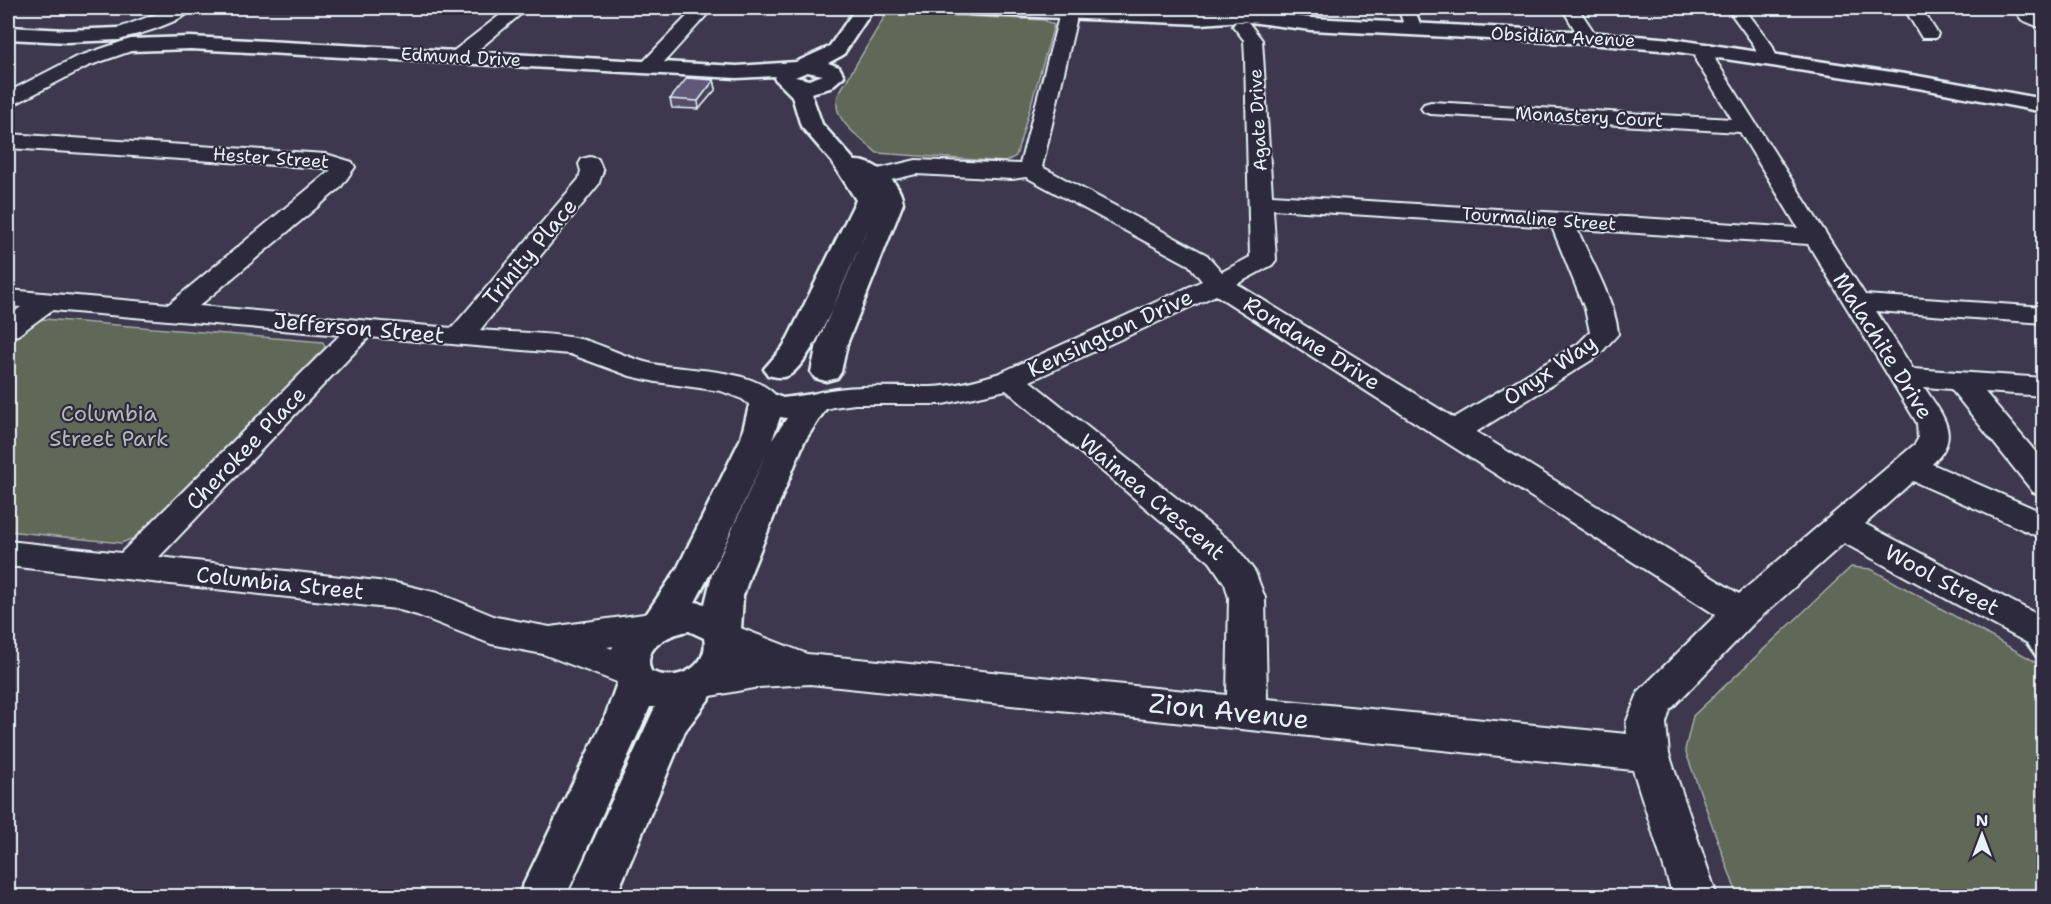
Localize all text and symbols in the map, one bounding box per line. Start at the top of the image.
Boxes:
street label: Obsidian Avenue [1490,21,1636,53]
street label: Edmund Drive [400,42,522,72]
street label: Agate Drive [1243,68,1273,172]
street label: Monastery Court [1514,101,1664,133]
street label: Hester Street [212,142,330,174]
street label: Trinity Place [477,192,583,312]
street label: Tourmaline Street [1461,202,1617,236]
street label: Malachite Drive [1826,267,1940,425]
street label: Kensington Drive [1023,282,1197,384]
street label: Rondane Drive [1238,289,1386,397]
street label: Jefferson Street [272,306,446,350]
street label: Onyx Way [1497,328,1603,412]
street label: Cherokee Place [180,380,312,516]
park label: Columbia Street Park [49,399,169,453]
street label: Waimea Crescent [1073,427,1231,567]
street label: Wool Street [1880,538,2004,622]
street label: Columbia Street [195,560,365,606]
street label: Zion Avenue [1147,684,1311,738]
north arrow [1952,805,2012,865]
text: N [1976,810,1988,831]

